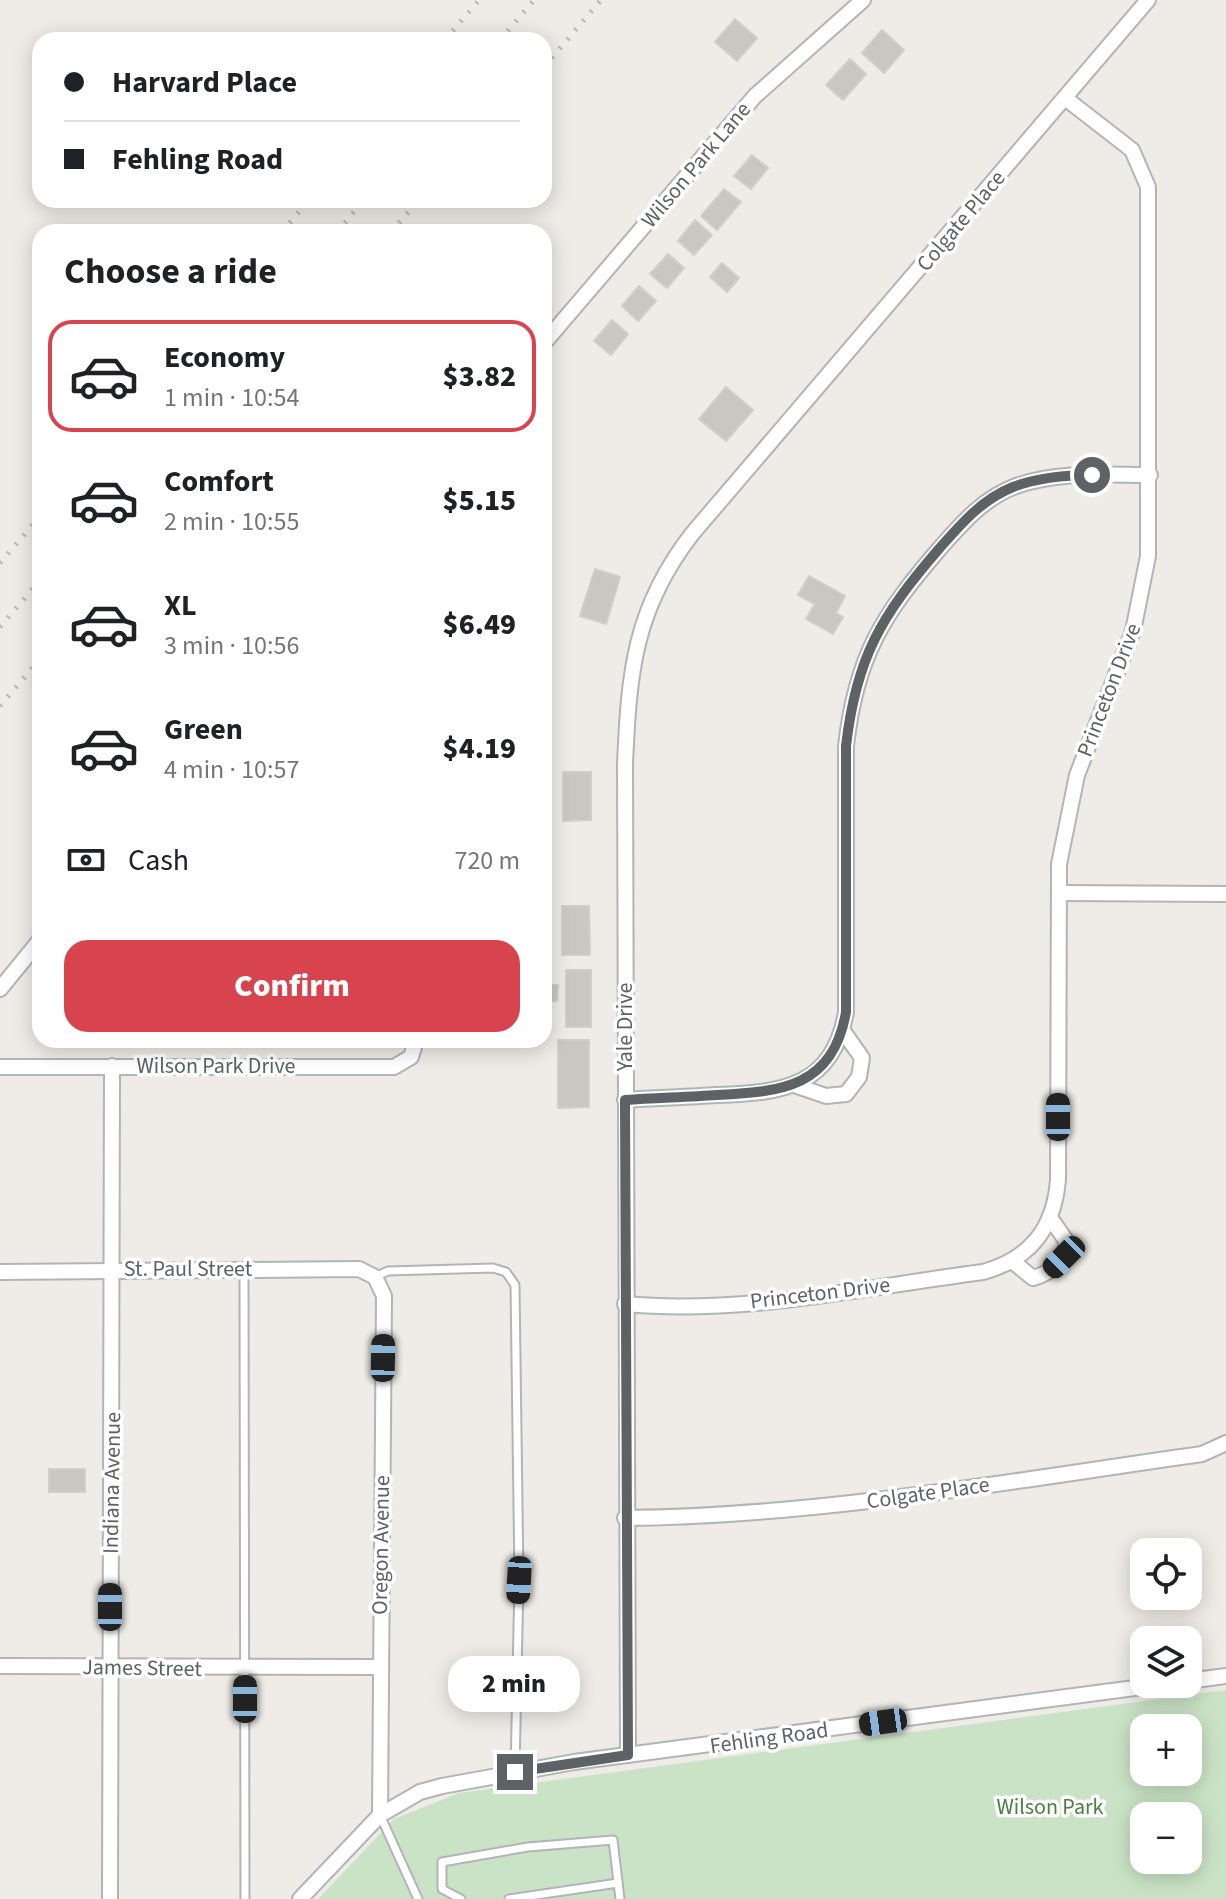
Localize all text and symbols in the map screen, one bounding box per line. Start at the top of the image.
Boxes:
text: Harvard Place [112,61,297,104]
street label: Wilson Park Lane [634,95,758,235]
text: Fehling Road [112,138,283,181]
street label: Colgate Place [909,163,1013,279]
text: Choose a ride [64,246,277,297]
text: Economy [164,336,285,379]
icon: car [68,340,140,412]
text: $3.82 [443,355,516,398]
text: 1 min · 10:54 [164,379,299,416]
route start [1074,457,1110,493]
text: Comfort [164,460,274,503]
icon: car [68,464,140,536]
text: $5.15 [443,479,516,522]
text: 2 min · 10:55 [164,503,299,540]
text: XL [164,584,197,627]
icon: car [68,588,140,660]
text: $6.49 [443,603,516,646]
street label: Princeton Drive [1069,618,1149,762]
text: 3 min · 10:56 [164,627,299,664]
text: Green [164,708,243,751]
icon: car [68,712,140,784]
text: $4.19 [443,727,516,770]
text: 4 min · 10:57 [164,751,299,788]
icon: cash [64,838,108,882]
text: Cash [128,839,189,882]
text: 720 m [454,842,520,879]
button: Confirm [64,940,520,1032]
street label: Yale Drive [609,983,641,1072]
street label: Wilson Park Drive [136,1050,296,1082]
car [1046,1093,1070,1141]
car [1039,1232,1089,1282]
street label: St. Paul Street [124,1253,253,1285]
street label: Princeton Drive [748,1269,892,1317]
car [371,1334,395,1382]
street label: Indiana Avenue [95,1412,129,1554]
street label: Colgate Place [865,1469,992,1517]
street label: Oregon Avenue [364,1475,398,1615]
map controls [1130,1538,1202,1874]
button: locate [1130,1538,1202,1610]
car [506,1555,532,1605]
car [98,1583,122,1631]
button: layers [1130,1626,1202,1698]
street label: James Street [82,1651,203,1685]
callout: 2 min [449,1656,581,1712]
text: 2 min [482,1665,546,1702]
car [233,1675,257,1723]
car [858,1707,908,1737]
street label: Fehling Road [708,1714,830,1762]
button: + [1130,1714,1202,1786]
route end [497,1754,533,1790]
park label: Wilson Park [996,1791,1104,1823]
button: − [1130,1802,1202,1874]

